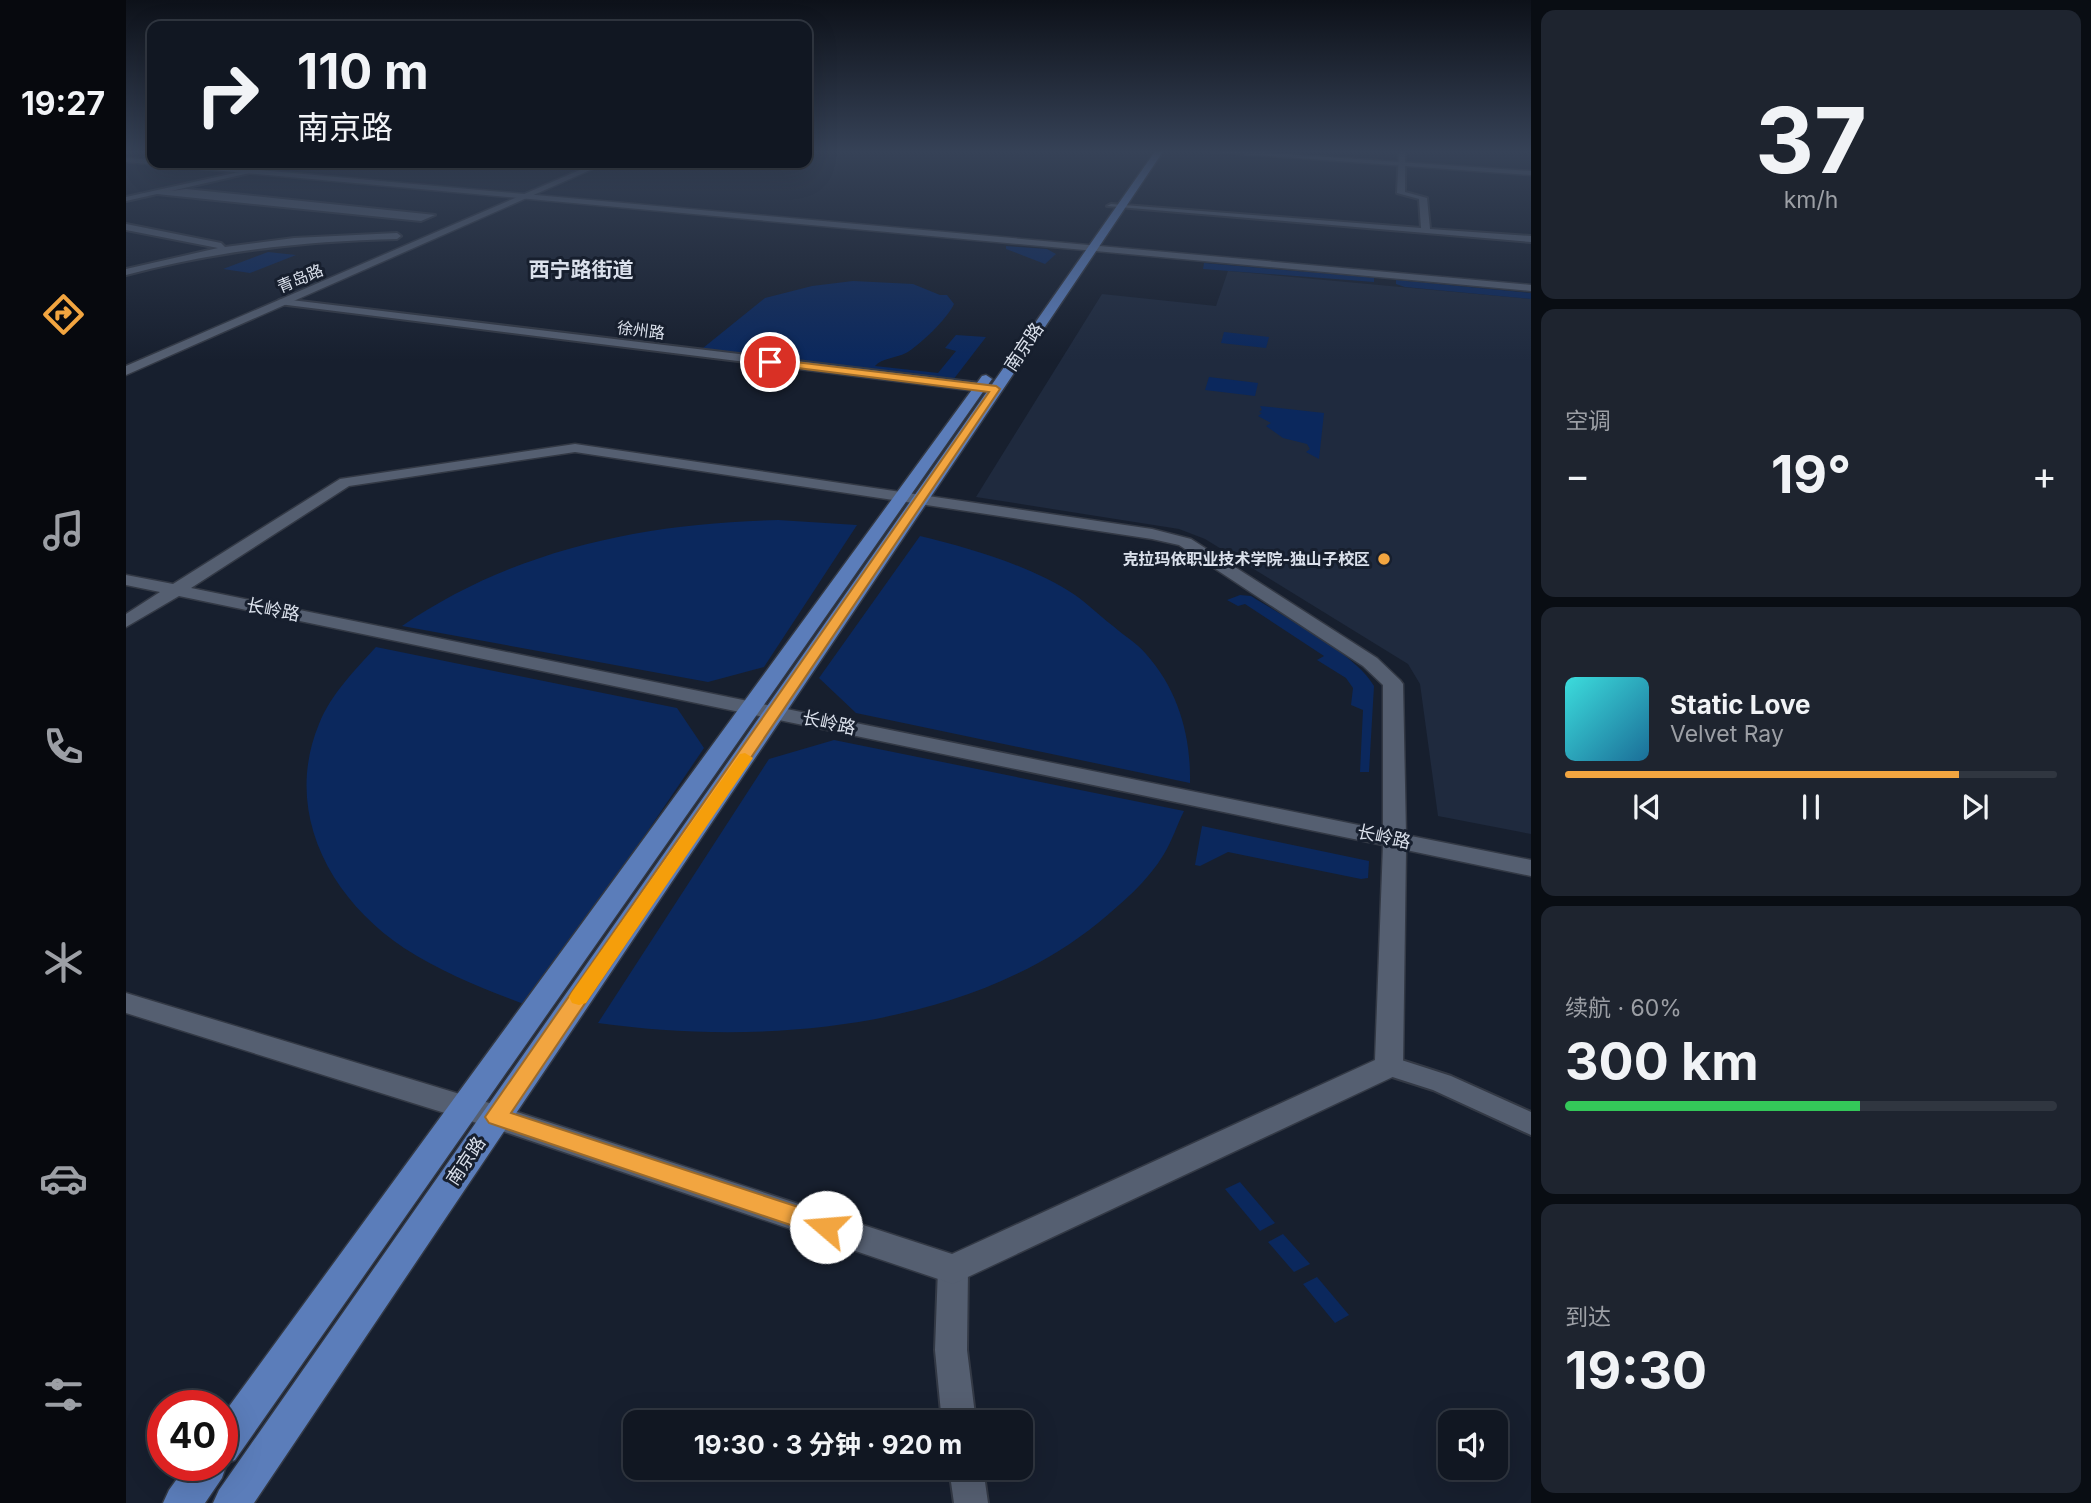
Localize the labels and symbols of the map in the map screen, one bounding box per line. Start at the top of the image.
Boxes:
district label: 西宁路街道 [529,257,634,282]
street label: 青岛路 [274,259,326,297]
street label: 徐州路 [616,317,666,343]
street label: 南京路 [1000,318,1047,375]
pin [740,332,800,392]
place label: 克拉玛依职业技术学院-独山子校区 [1123,549,1370,569]
marker: 克拉玛依职业技术学院-独山子校区 [1376,551,1392,567]
street label: 长岭路 [245,594,302,625]
street label: 长岭路 [801,707,858,738]
street label: 长岭路 [1356,821,1413,852]
street label: 南京路 [442,1132,489,1189]
position arrow [789,1190,863,1264]
speed limit sign: 40 [147,1390,238,1481]

